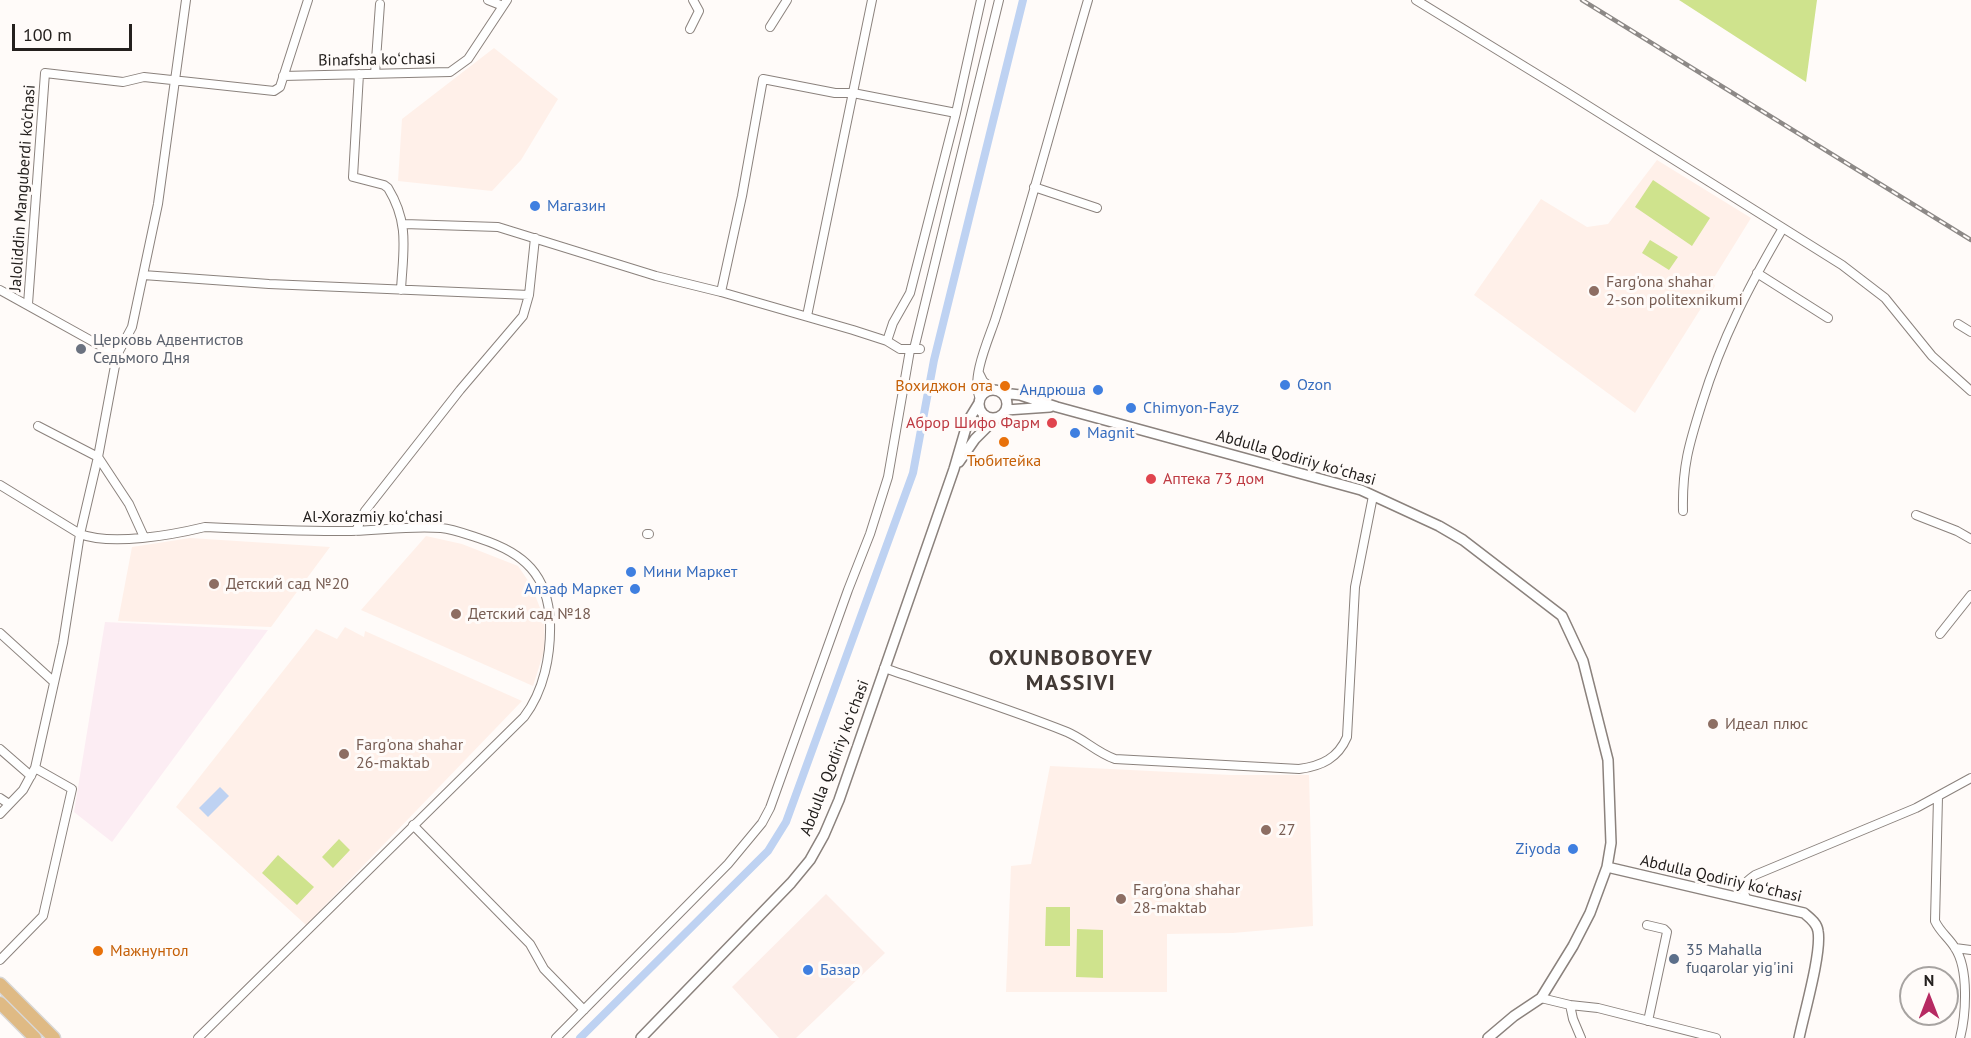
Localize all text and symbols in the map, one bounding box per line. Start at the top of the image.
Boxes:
scale bar [15,12,135,50]
text: 100 m [23,23,72,46]
street label: Binafsha koʻchasi [318,49,436,71]
street label: Jaloliddin Manguberdi ko'chasi [6,84,40,292]
place label: Магазин [547,196,606,216]
marker: Магазин [528,199,542,213]
place label: Farg'ona shahar 2-son politexnikumi [1606,272,1743,310]
marker: Farg'ona shahar 2-son politexnikumi [1587,284,1601,298]
place label: Церковь Адвентистов Седьмого Дня [93,330,244,368]
marker: Церковь Адвентистов Седьмого Дня [74,342,88,356]
place label: Ozon [1297,375,1332,395]
place label: Вохиджон ота [895,376,993,396]
marker: Ozon [1278,378,1292,392]
marker: Вохиджон ота [998,379,1012,393]
place label: Андрюша [1019,380,1086,400]
marker: Андрюша [1091,383,1105,397]
place label: Chimyon-Fayz [1143,398,1239,418]
marker: Chimyon-Fayz [1124,401,1138,415]
place label: Аброр Шифо Фарм [906,413,1040,433]
marker: Аброр Шифо Фарм [1045,416,1059,430]
place label: Magnit [1087,423,1135,443]
marker: Magnit [1068,426,1082,440]
street label: Abdulla Qodiriy koʻchasi [1214,426,1378,490]
marker: Тюбитейка [997,435,1011,449]
place label: Тюбитейка [967,451,1041,471]
place label: Аптека 73 дом [1163,469,1264,489]
marker: Аптека 73 дом [1144,472,1158,486]
street label: Al-Xorazmiy koʻchasi [303,507,443,527]
place label: Мини Маркет [643,562,737,582]
marker: Мини Маркет [624,565,638,579]
place label: Детский сад №20 [226,574,349,594]
marker: Детский сад №20 [207,577,221,591]
place label: Алзаф Маркет [524,579,623,599]
marker: Алзаф Маркет [628,582,642,596]
place label: Детский сад №18 [468,604,591,624]
marker: Детский сад №18 [449,607,463,621]
district label: OXUNBOBOYEV MASSIVI [989,646,1153,698]
street label: Abdulla Qodiriy koʻchasi [796,677,874,839]
place label: Идеал плюс [1725,714,1808,734]
marker: Идеал плюс [1706,717,1720,731]
place label: Farg'ona shahar 26-maktab [356,735,463,773]
marker: Farg'ona shahar 26-maktab [337,747,351,761]
place label: 27 [1278,820,1295,840]
marker: 27 [1259,823,1273,837]
place label: Ziyoda [1516,839,1561,859]
marker: Ziyoda [1566,842,1580,856]
street label: Abdulla Qodiriy koʻchasi [1638,851,1804,907]
place label: Farg'ona shahar 28-maktab [1133,880,1240,918]
marker: Farg'ona shahar 28-maktab [1114,892,1128,906]
place label: 35 Mahalla fuqarolar yig'ini [1686,940,1794,978]
place label: Мажнунтол [110,941,189,961]
marker: Мажнунтол [91,944,105,958]
marker: 35 Mahalla fuqarolar yig'ini [1667,952,1681,966]
place label: Базар [820,960,860,980]
marker: Базар [801,963,815,977]
north arrow [1899,966,1959,1026]
text: N [1924,970,1934,990]

